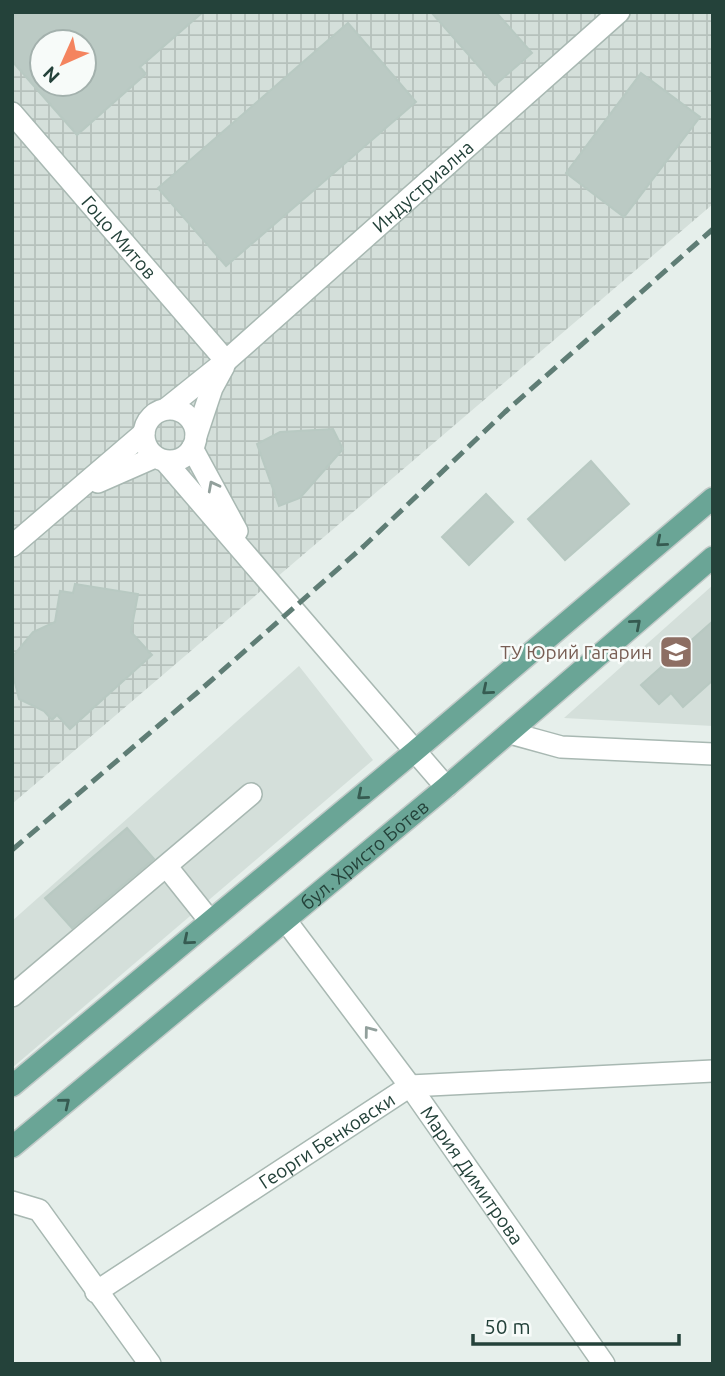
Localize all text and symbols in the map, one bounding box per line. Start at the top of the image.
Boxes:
north arrow [28,28,98,98]
text: N [38,62,64,88]
street label: Индустриална [368,136,478,237]
street label: Гоцо Митов [77,191,161,283]
one-way arrow [207,481,221,493]
one-way arrow [656,534,669,546]
one-way arrow [628,620,641,632]
school or university icon: ТУ Юрий Гагарин [657,633,695,671]
place label: ТУ Юрий Гагарин [500,641,652,663]
one-way arrow [483,682,496,694]
one-way arrow [358,786,370,799]
street label: бул. Христо Ботев [296,795,433,914]
one-way arrow [183,932,196,944]
one-way arrow [364,1026,377,1039]
street label: Георги Бенковски [255,1088,399,1193]
one-way arrow [57,1099,69,1112]
street label: Мария Димитрова [416,1102,528,1249]
scale bar [473,1302,680,1346]
text: 50 m [484,1314,531,1338]

